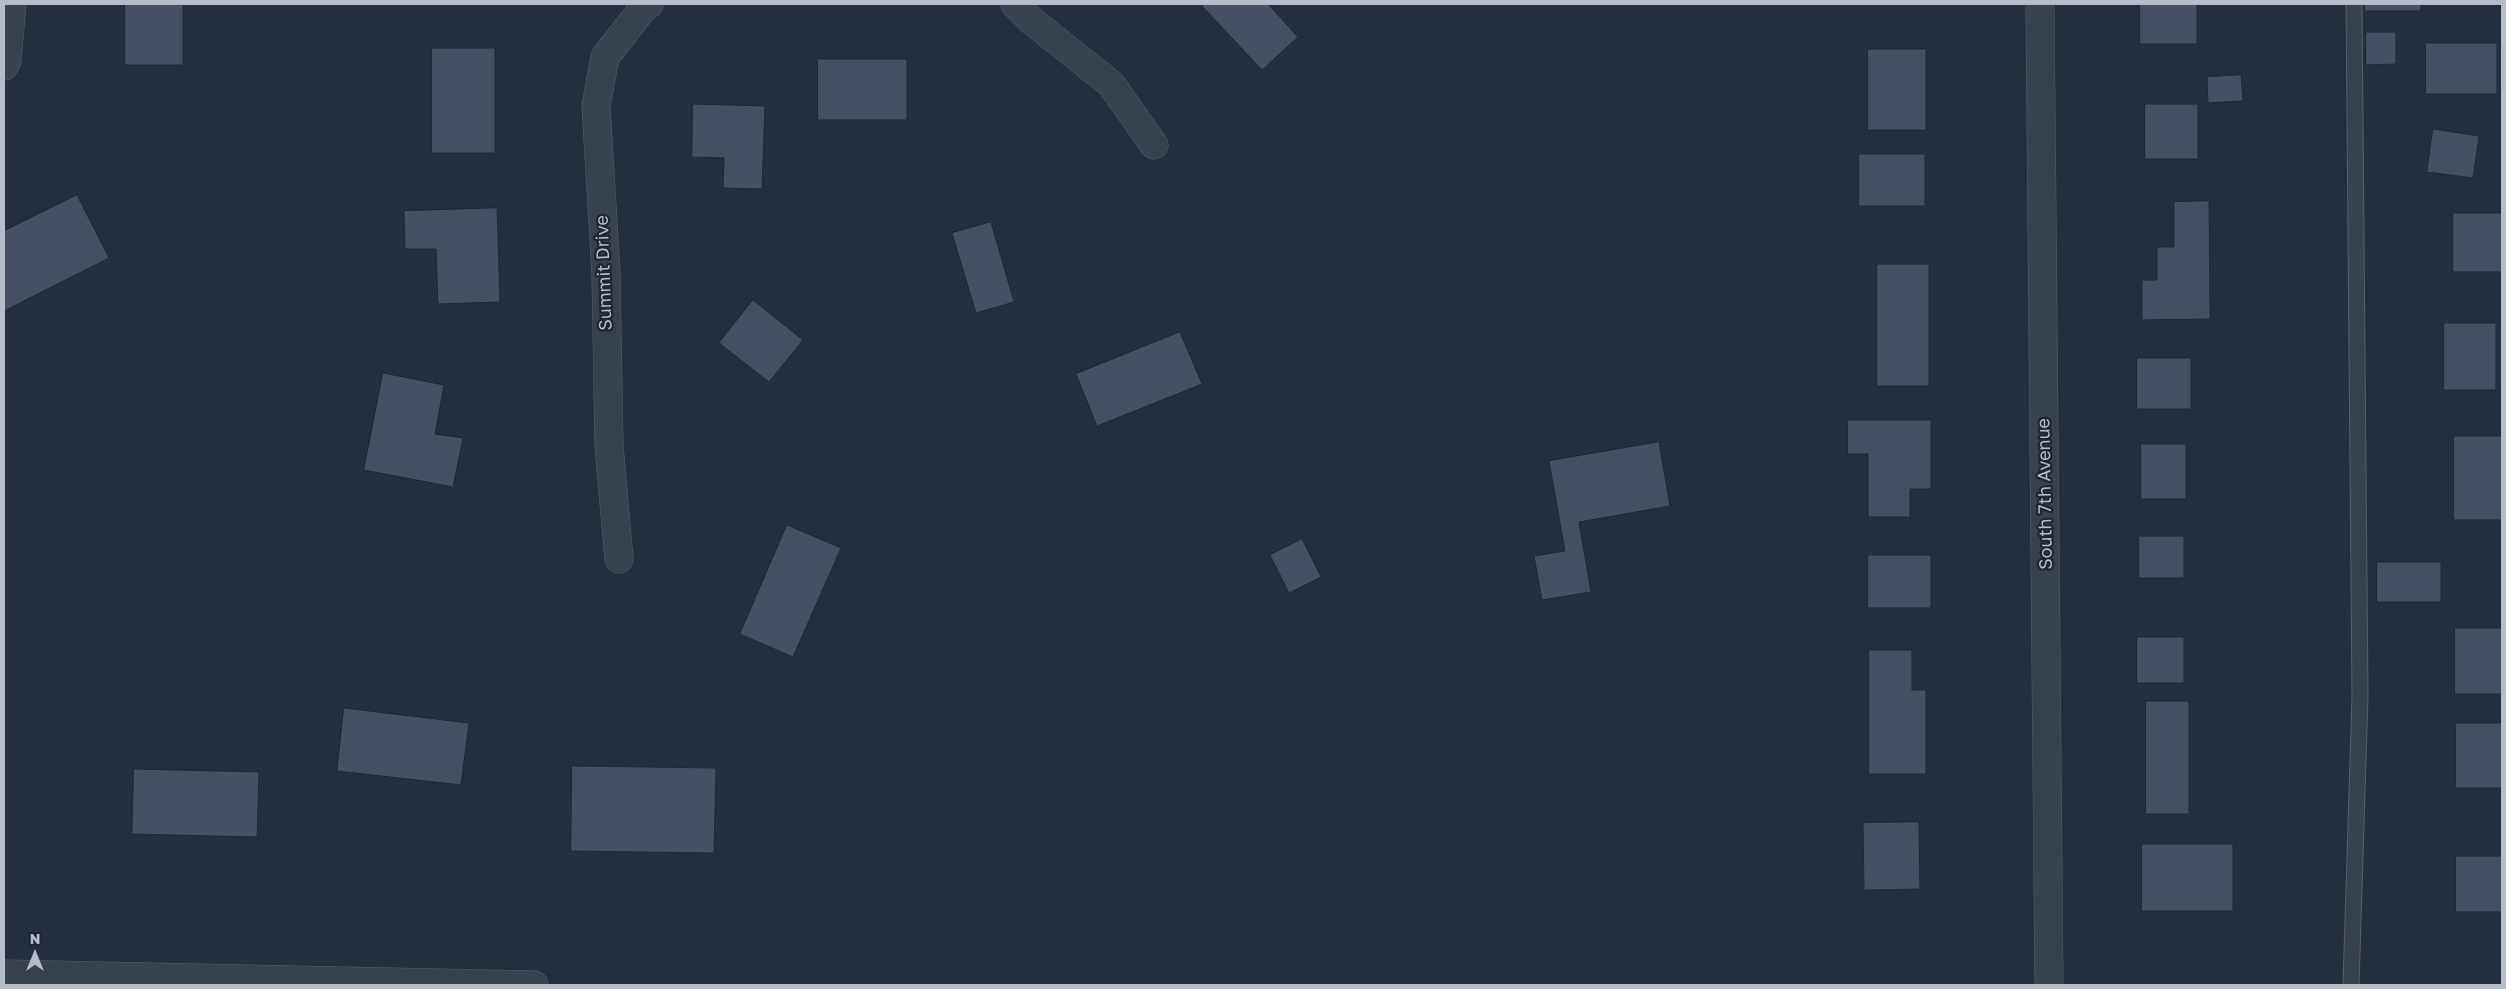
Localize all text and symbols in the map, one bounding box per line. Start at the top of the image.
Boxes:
street label: Summit Drive [591,215,617,331]
street label: South 7th Avenue [2033,418,2057,570]
north arrow [10,929,60,979]
text: N [30,930,40,947]

